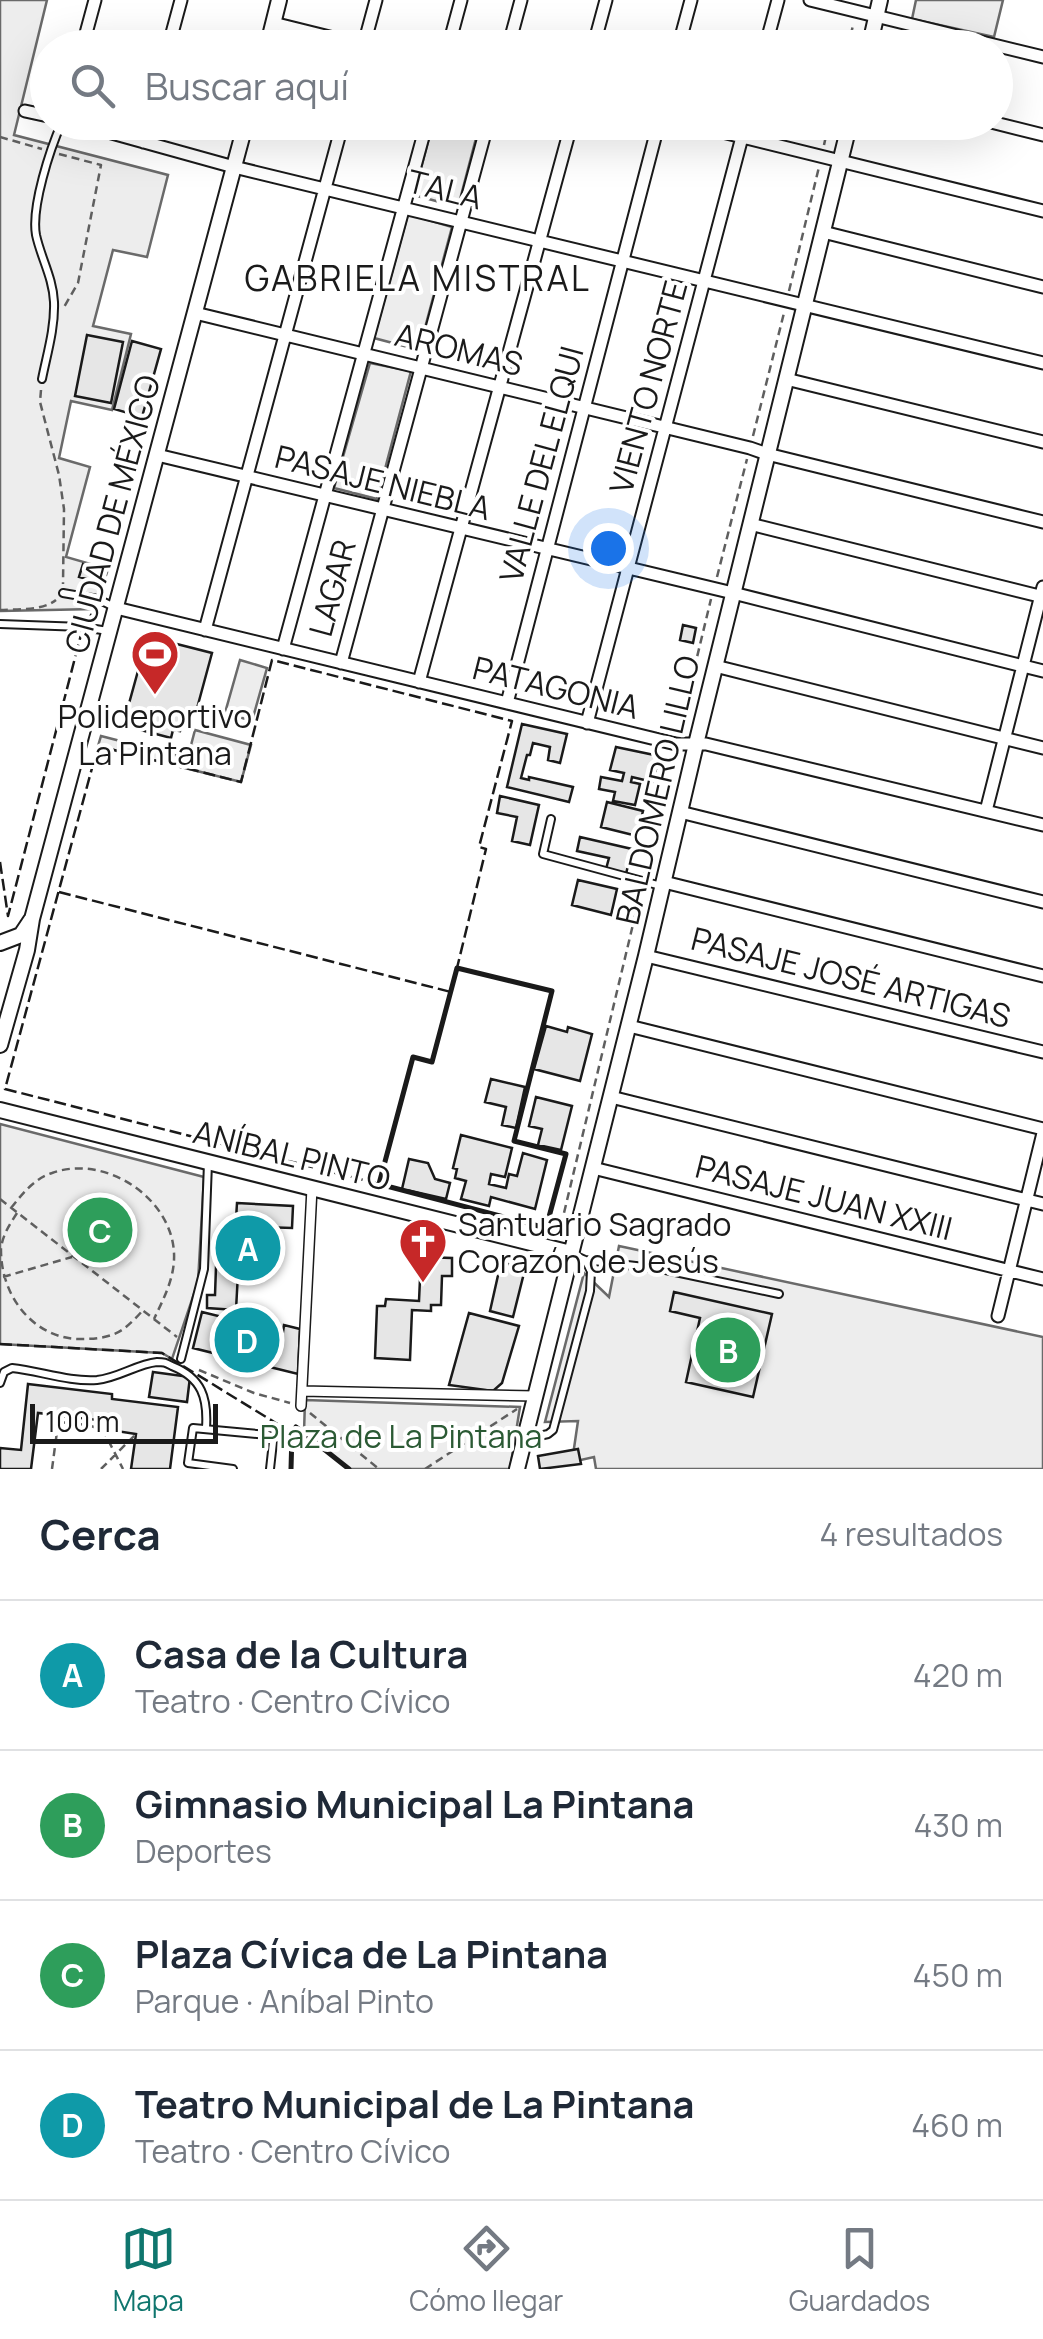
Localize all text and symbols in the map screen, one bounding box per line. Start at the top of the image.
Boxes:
search box [30,30,1013,140]
icon: search [65,58,120,113]
text: Buscar aquí [145,59,349,111]
street label: TALA [403,159,487,219]
district label: GABRIELA MISTRAL [245,254,591,302]
street label: VIENTO NORTE [599,276,697,498]
street label: AROMAS [391,312,527,386]
street label: VALLE DEL ELQUI [488,341,594,587]
street label: CIUDAD DE MÉXICO [54,370,170,658]
street label: PASAJE NIEBLA [271,434,495,530]
your location [583,523,634,574]
street label: LAGAR [298,535,366,641]
sports icon: Polideportivo La Pintana [129,628,181,696]
street label: PATAGONIA [468,645,644,729]
street label: BALDOMERO LILLO [605,651,709,929]
place label: Polideportivo La Pintana [58,694,252,775]
street label: PASAJE JOSÉ ARTIGAS [687,916,1015,1038]
street label: ANÍBAL PINTO [189,1109,395,1201]
street label: PASAJE JUAN XXIII [691,1144,957,1250]
pin: C [68,1192,132,1268]
place label: Santuario Sagrado Corazón de Jesús [458,1202,731,1283]
pin: A [216,1210,280,1286]
church icon: Santuario Sagrado Corazón de Jesús [397,1216,449,1284]
pin: D [214,1302,280,1378]
pin: B [696,1312,760,1388]
scale bar [30,1399,218,1444]
text: 100 m [45,1402,119,1440]
park label: Plaza de La Pintana [260,1414,542,1458]
text: Cerca [40,1505,161,1563]
text: 4 resultados [819,1512,1003,1556]
text: Casa de la Cultura [135,1627,468,1679]
text: A [62,1653,83,1697]
text: 420 m [913,1653,1003,1697]
text: Teatro · Centro Cívico [135,1679,450,1723]
text: Gimnasio Municipal La Pintana [135,1777,694,1829]
text: B [62,1803,83,1847]
text: 430 m [913,1803,1003,1847]
text: Deportes [135,1829,272,1873]
text: Plaza Cívica de La Pintana [135,1927,608,1979]
text: C [61,1953,84,1997]
text: 450 m [913,1953,1003,1997]
text: Parque · Aníbal Pinto [135,1979,434,2023]
text: Teatro Municipal de La Pintana [135,2077,694,2129]
text: D [61,2103,84,2147]
text: 460 m [911,2103,1003,2147]
text: Teatro · Centro Cívico [135,2129,450,2173]
tab: Mapa [113,2221,184,2319]
tab: Cómo llegar [409,2221,563,2319]
tab: Guardados [789,2221,930,2319]

